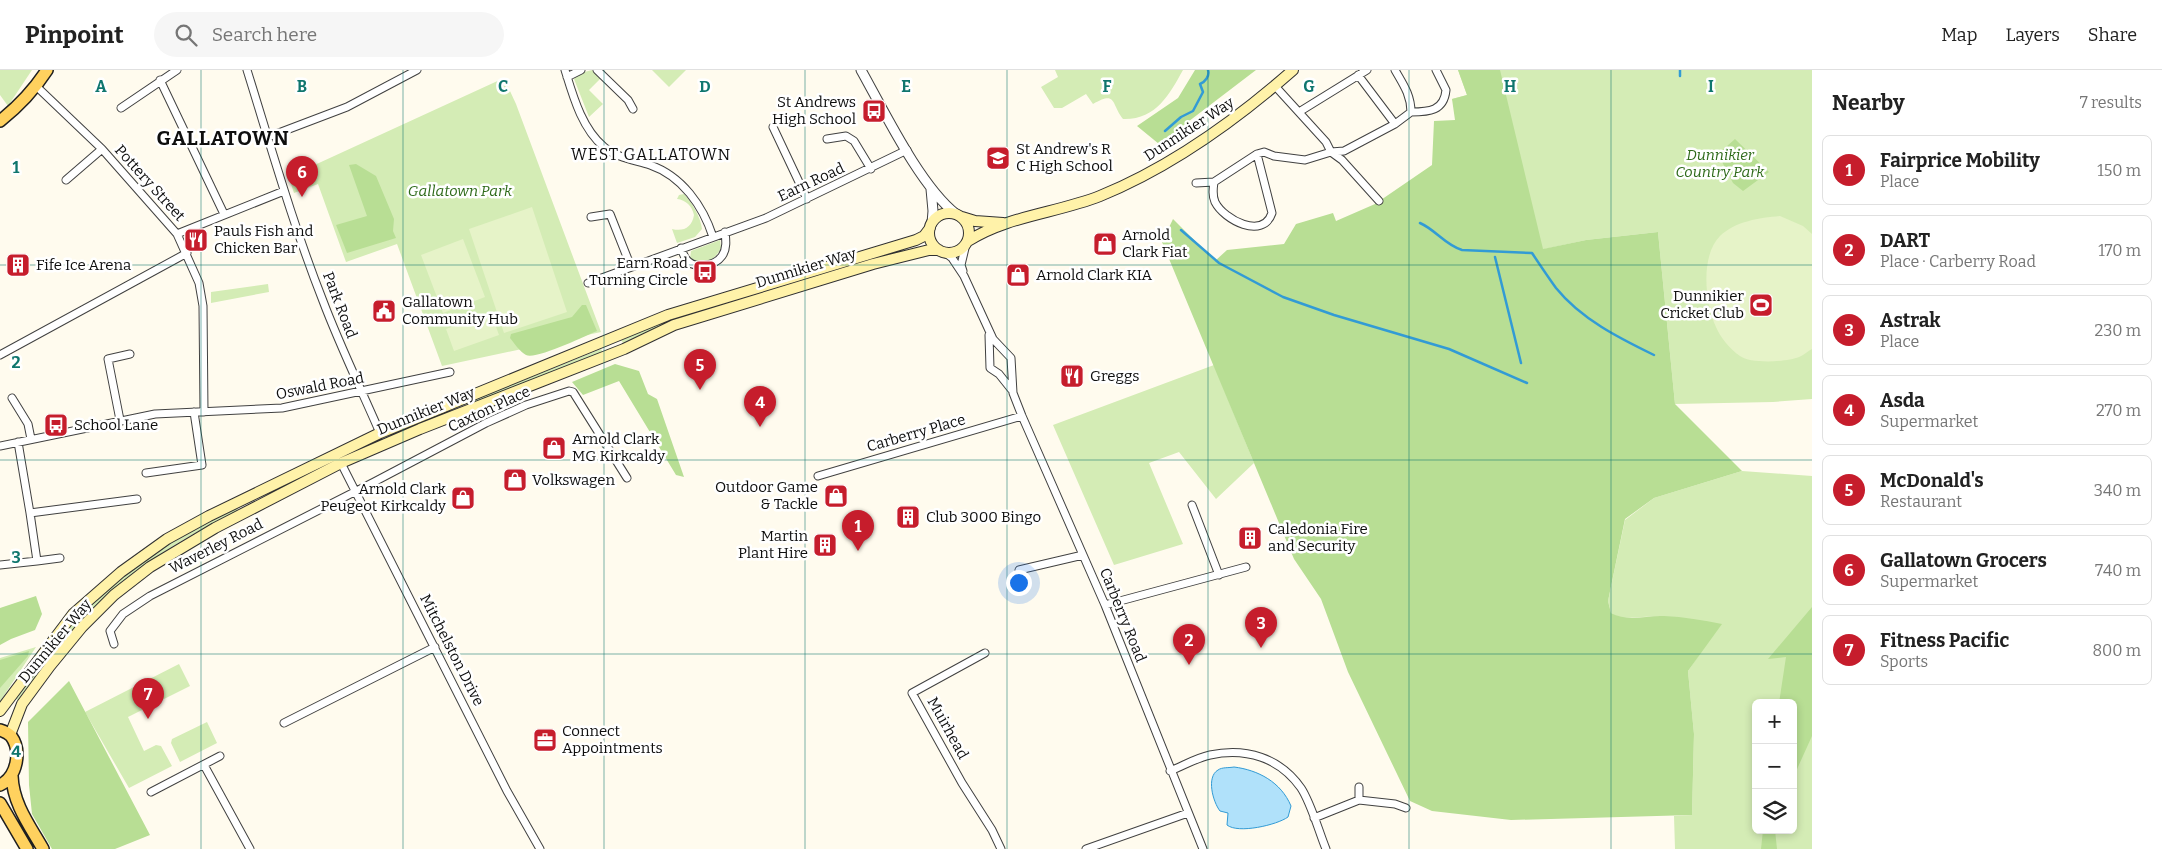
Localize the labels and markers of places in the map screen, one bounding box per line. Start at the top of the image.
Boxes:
place label: St Andrews High School [772,93,856,128]
bus stop icon: St Andrews High School [861,98,887,124]
place label: St Andrew's R C High School [1016,140,1113,175]
school or university icon: St Andrew's R C High School [985,145,1011,171]
pin: 6 [286,156,318,197]
place label: Pauls Fish and Chicken Bar [214,222,313,257]
place label: Arnold Clark Fiat [1122,226,1188,261]
restaurant icon: Pauls Fish and Chicken Bar [183,227,209,253]
shop icon: Arnold Clark Fiat [1092,231,1118,257]
building icon: Fife Ice Arena [5,252,31,278]
place label: Earn Road Turning Circle [589,254,688,289]
place label: Fife Ice Arena [36,256,131,274]
bus stop icon: Earn Road Turning Circle [692,259,718,285]
shop icon: Arnold Clark KIA [1005,262,1031,288]
place label: Arnold Clark KIA [1036,266,1152,284]
place label: Dunnikier Cricket Club [1660,287,1744,322]
sports icon: Dunnikier Cricket Club [1748,292,1774,318]
place label: Gallatown Community Hub [402,293,518,328]
public building icon: Gallatown Community Hub [371,298,397,324]
pin: 5 [684,349,716,390]
restaurant icon: Greggs [1059,363,1085,389]
place label: Greggs [1090,367,1139,385]
pin: 4 [744,386,776,427]
bus stop icon: School Lane [43,412,69,438]
place label: School Lane [74,416,158,434]
place label: Arnold Clark MG Kirkcaldy [572,430,665,465]
shop icon: Arnold Clark MG Kirkcaldy [541,435,567,461]
shop icon: Volkswagen [502,467,528,493]
place label: Volkswagen [532,471,616,489]
place label: Outdoor Game & Tackle [715,478,818,513]
place label: Arnold Clark Peugeot Kirkcaldy [321,480,446,515]
shop icon: Outdoor Game & Tackle [823,483,849,509]
shop icon: Arnold Clark Peugeot Kirkcaldy [450,485,476,511]
building icon: Club 3000 Bingo [895,504,921,530]
place label: Club 3000 Bingo [926,508,1041,526]
pin: 1 [842,510,874,551]
place label: Caledonia Fire and Security [1268,520,1368,555]
building icon: Caledonia Fire and Security [1237,525,1263,551]
place label: Martin Plant Hire [738,527,808,562]
building icon: Martin Plant Hire [812,532,838,558]
pin: 3 [1245,607,1277,648]
pin: 2 [1173,624,1205,665]
pin: 7 [132,678,164,719]
place label: Connect Appointments [562,722,663,757]
office icon: Connect Appointments [532,727,558,753]

